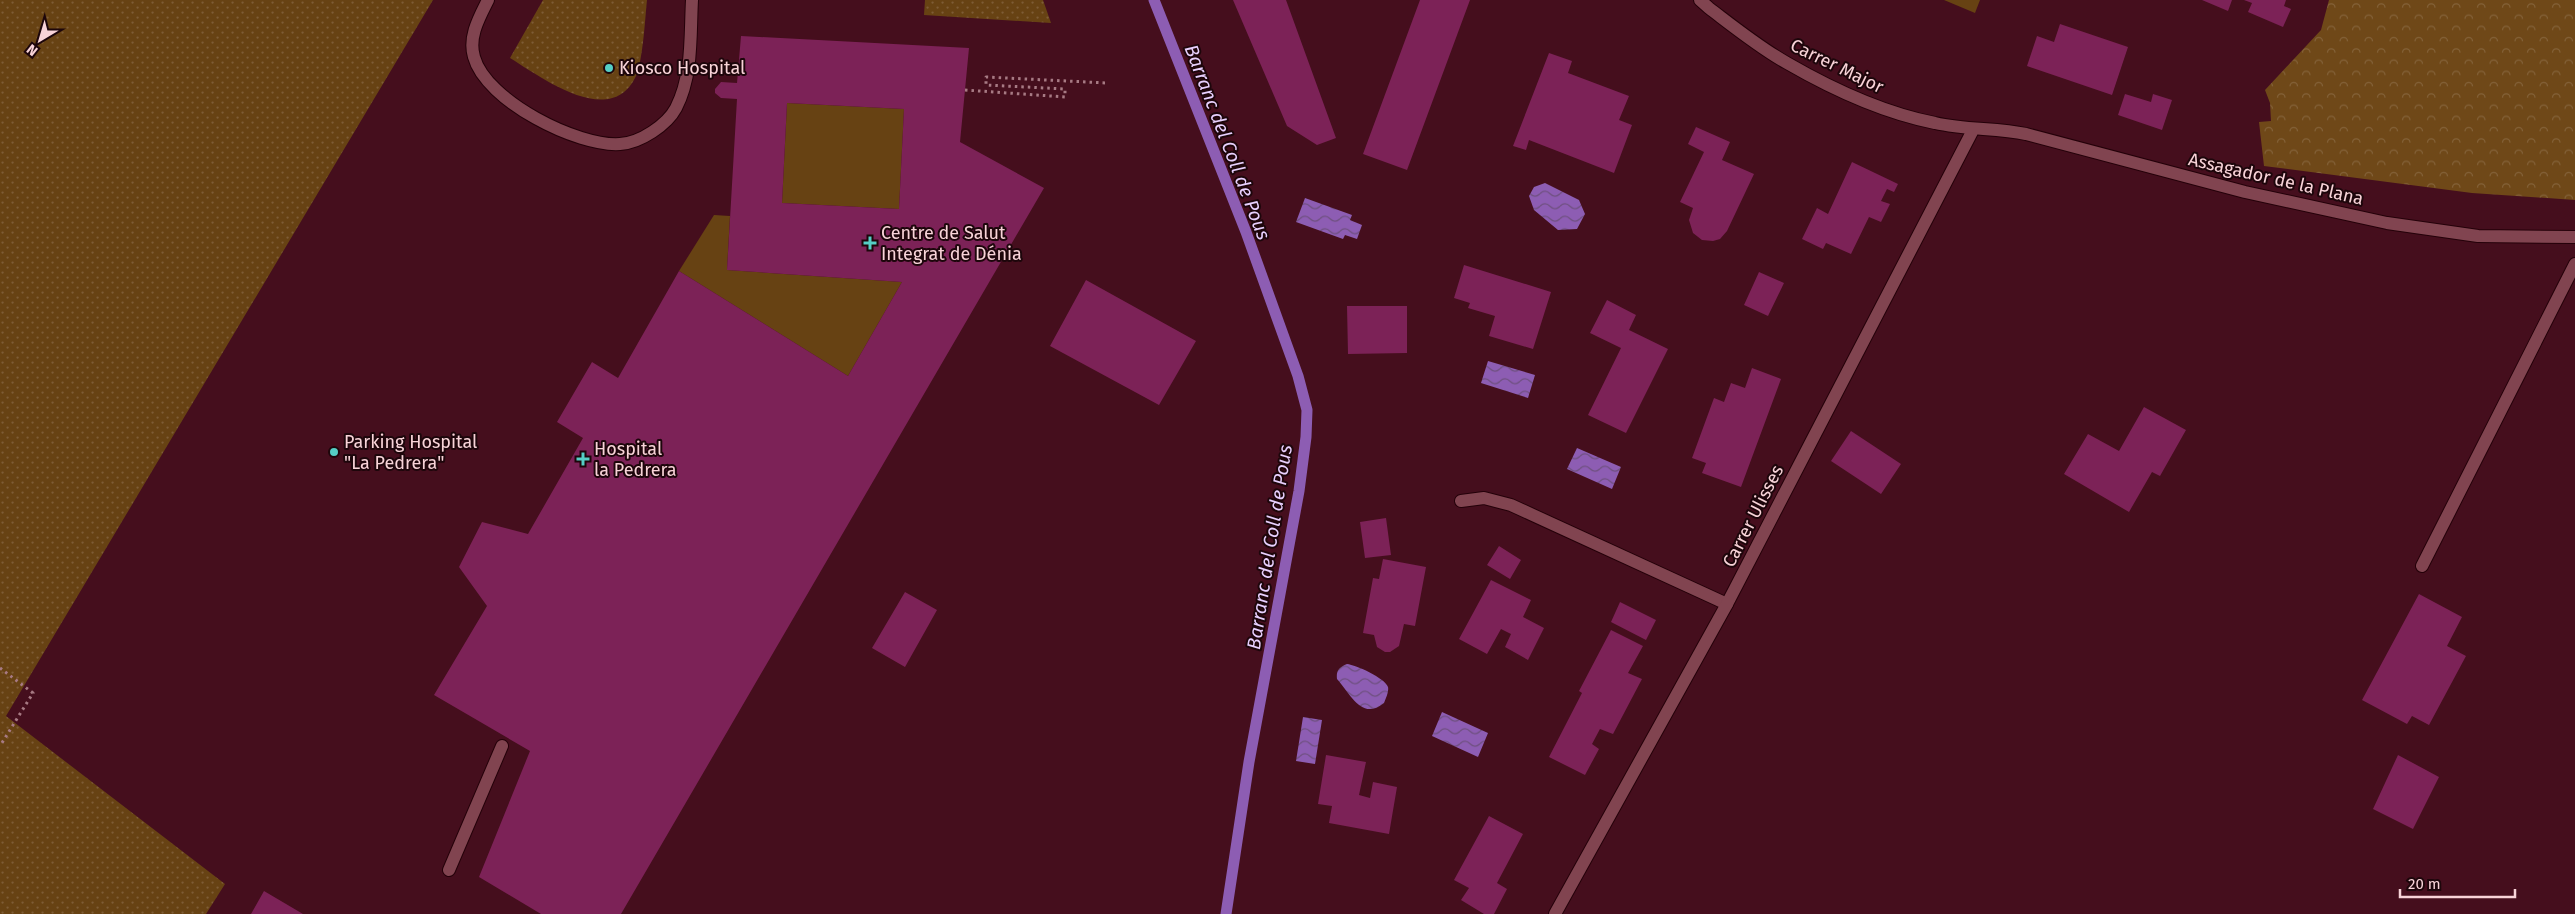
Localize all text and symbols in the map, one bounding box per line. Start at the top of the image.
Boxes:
north arrow [15,15,65,65]
street label: Carrer Major [1787,34,1887,98]
text: N [23,40,41,59]
water label: Barranc del Coll de Pous [1180,41,1275,243]
place label: Kiosco Hospital [619,57,745,79]
marker: Kiosco Hospital [603,62,615,74]
street label: Assagador de la Plana [2186,148,2366,210]
place label: Centre de Salut Integrat de Dénia [881,222,1022,265]
marker: Centre de Salut Integrat de Dénia [863,236,877,250]
place label: Parking Hospital "La Pedrera" [344,431,477,474]
place label: Hospital la Pedrera [594,438,677,481]
water label: Barranc del Coll de Pous [1242,443,1297,651]
marker: Parking Hospital "La Pedrera" [328,446,340,458]
marker: Hospital la Pedrera [576,452,590,466]
street label: Carrer Ulisses [1718,461,1788,571]
scale bar [2400,866,2515,898]
text: 20 m [2408,875,2441,893]

